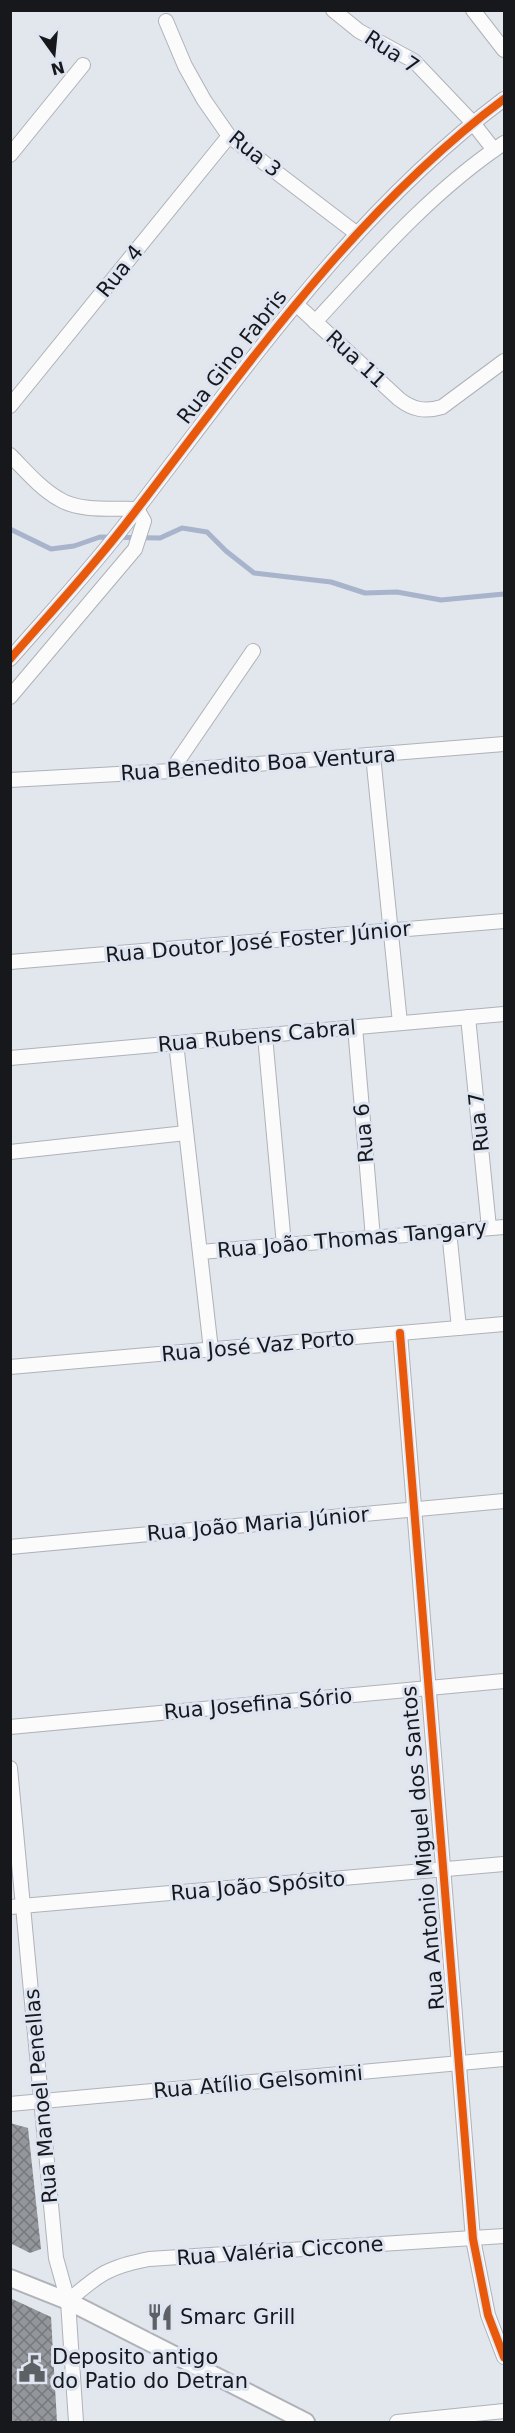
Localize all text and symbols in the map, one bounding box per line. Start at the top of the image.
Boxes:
north arrow [24,24,84,84]
street label: Rua 7 [360,26,424,78]
text: N [49,57,67,79]
street label: Rua 3 [224,126,286,182]
street label: Rua 4 [92,240,148,302]
street label: Rua Gino Fabris [172,285,292,429]
street label: Rua 11 [321,325,391,393]
street label: Rua Benedito Boa Ventura [120,742,396,786]
street label: Rua Doutor José Foster Júnior [104,917,412,967]
street label: Rua Rubens Cabral [157,1015,357,1057]
street label: Rua 7 [464,1091,494,1153]
street label: Rua 6 [349,1102,379,1164]
street label: Rua João Thomas Tangary [216,1215,488,1263]
street label: Rua José Vaz Porto [160,1326,356,1366]
street label: Rua João Maria Júnior [146,1502,371,1546]
street label: Rua Josefina Sório [163,1684,353,1724]
street label: Rua Antonio Miguel dos Santos [397,1685,449,2011]
street label: Rua João Spósito [170,1866,346,1906]
street label: Rua Manoel Penellas [20,1988,62,2204]
street label: Rua Atílio Gelsomini [152,2061,364,2103]
street label: Rua Valéria Ciccone [176,2232,384,2270]
restaurant icon: Smarc Grill [145,2302,175,2332]
place label: Smarc Grill [180,2305,295,2329]
place label: Deposito antigo do Patio do Detran [52,2345,248,2393]
public building icon: Deposito antigo do Patio do Detran [17,2354,47,2384]

